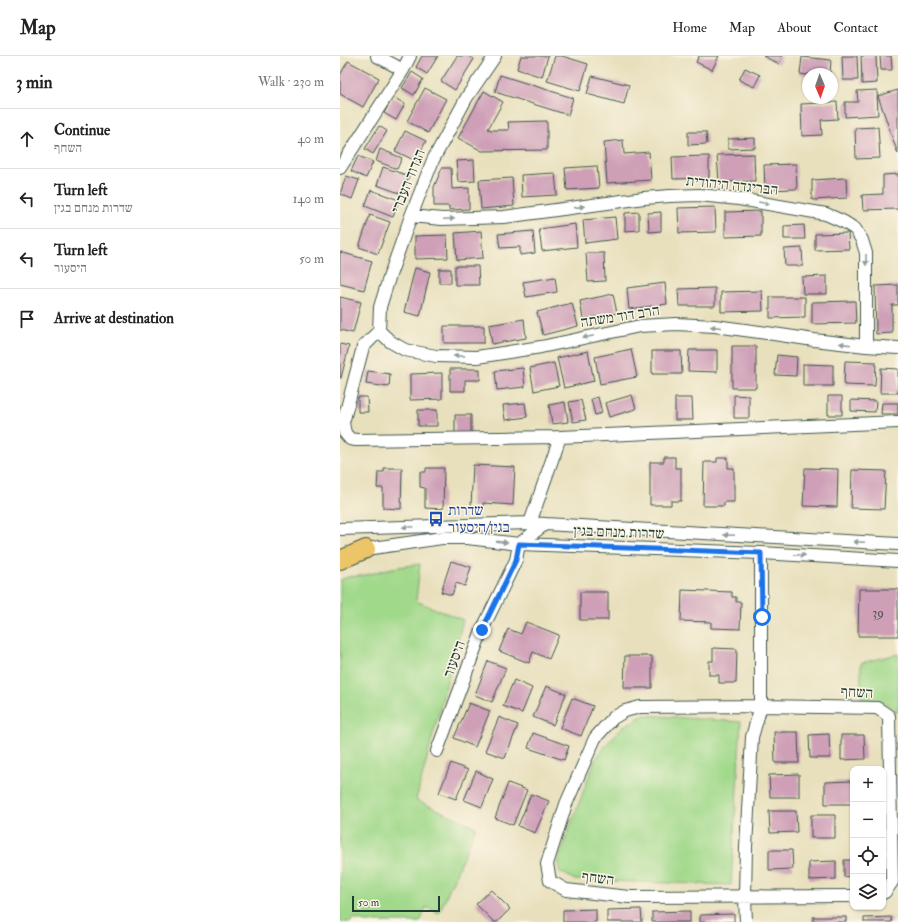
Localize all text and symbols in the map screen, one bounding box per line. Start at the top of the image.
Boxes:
text: Map [20,16,56,40]
text: Home [672,19,707,36]
text: Map [729,19,755,36]
text: About [777,19,811,36]
text: Contact [833,19,878,36]
north arrow [802,68,838,104]
text: 3 min [16,72,53,93]
text: Walk · 230 m [258,74,324,90]
text: Continue [54,121,110,140]
icon: ahead [16,128,38,150]
text: 40 m [298,131,324,147]
text: השחף [54,140,82,156]
street label: הגדוד העברי [387,146,430,216]
street label: הבריגדה היהודית [685,171,779,200]
text: Turn left [54,181,108,200]
icon: left [16,188,38,210]
text: 140 m [293,191,324,207]
text: שדרות מנחם בגין [54,200,133,216]
one-way arrow [757,200,770,206]
one-way arrow [573,203,585,210]
one-way arrow [443,215,456,222]
text: Turn left [54,241,108,260]
icon: left [16,248,38,270]
text: 50 m [299,251,324,267]
one-way arrow [863,254,869,267]
text: היסעור [54,260,87,276]
street label: הרב דוד משתה [579,301,661,332]
icon: arrive [16,308,38,330]
text: Arrive at destination [54,309,174,328]
one-way arrow [710,323,722,330]
one-way arrow [582,334,594,340]
one-way arrow [839,340,851,347]
one-way arrow [452,353,465,359]
place label: שדרות בגין/היסעור [448,501,510,537]
bus stop icon: שדרות בגין/היסעור [427,510,445,528]
street label: שדרות מנחם בגין [573,521,665,544]
one-way arrow [402,523,414,530]
one-way arrow [723,531,735,538]
one-way arrow [496,539,508,545]
one-way arrow [853,539,865,546]
one-way arrow [794,552,806,559]
house number: 39 [872,605,884,621]
route start [753,608,771,626]
route end [473,621,491,639]
street label: היסעור [439,638,470,680]
street label: השחף [840,682,874,703]
map controls [850,766,886,910]
button: + [850,766,886,802]
button: − [850,802,886,838]
button: locate [850,838,886,874]
street label: השחף [581,867,615,890]
button: layers [850,874,886,910]
scale bar [352,894,440,913]
text: 50 m [358,896,379,909]

